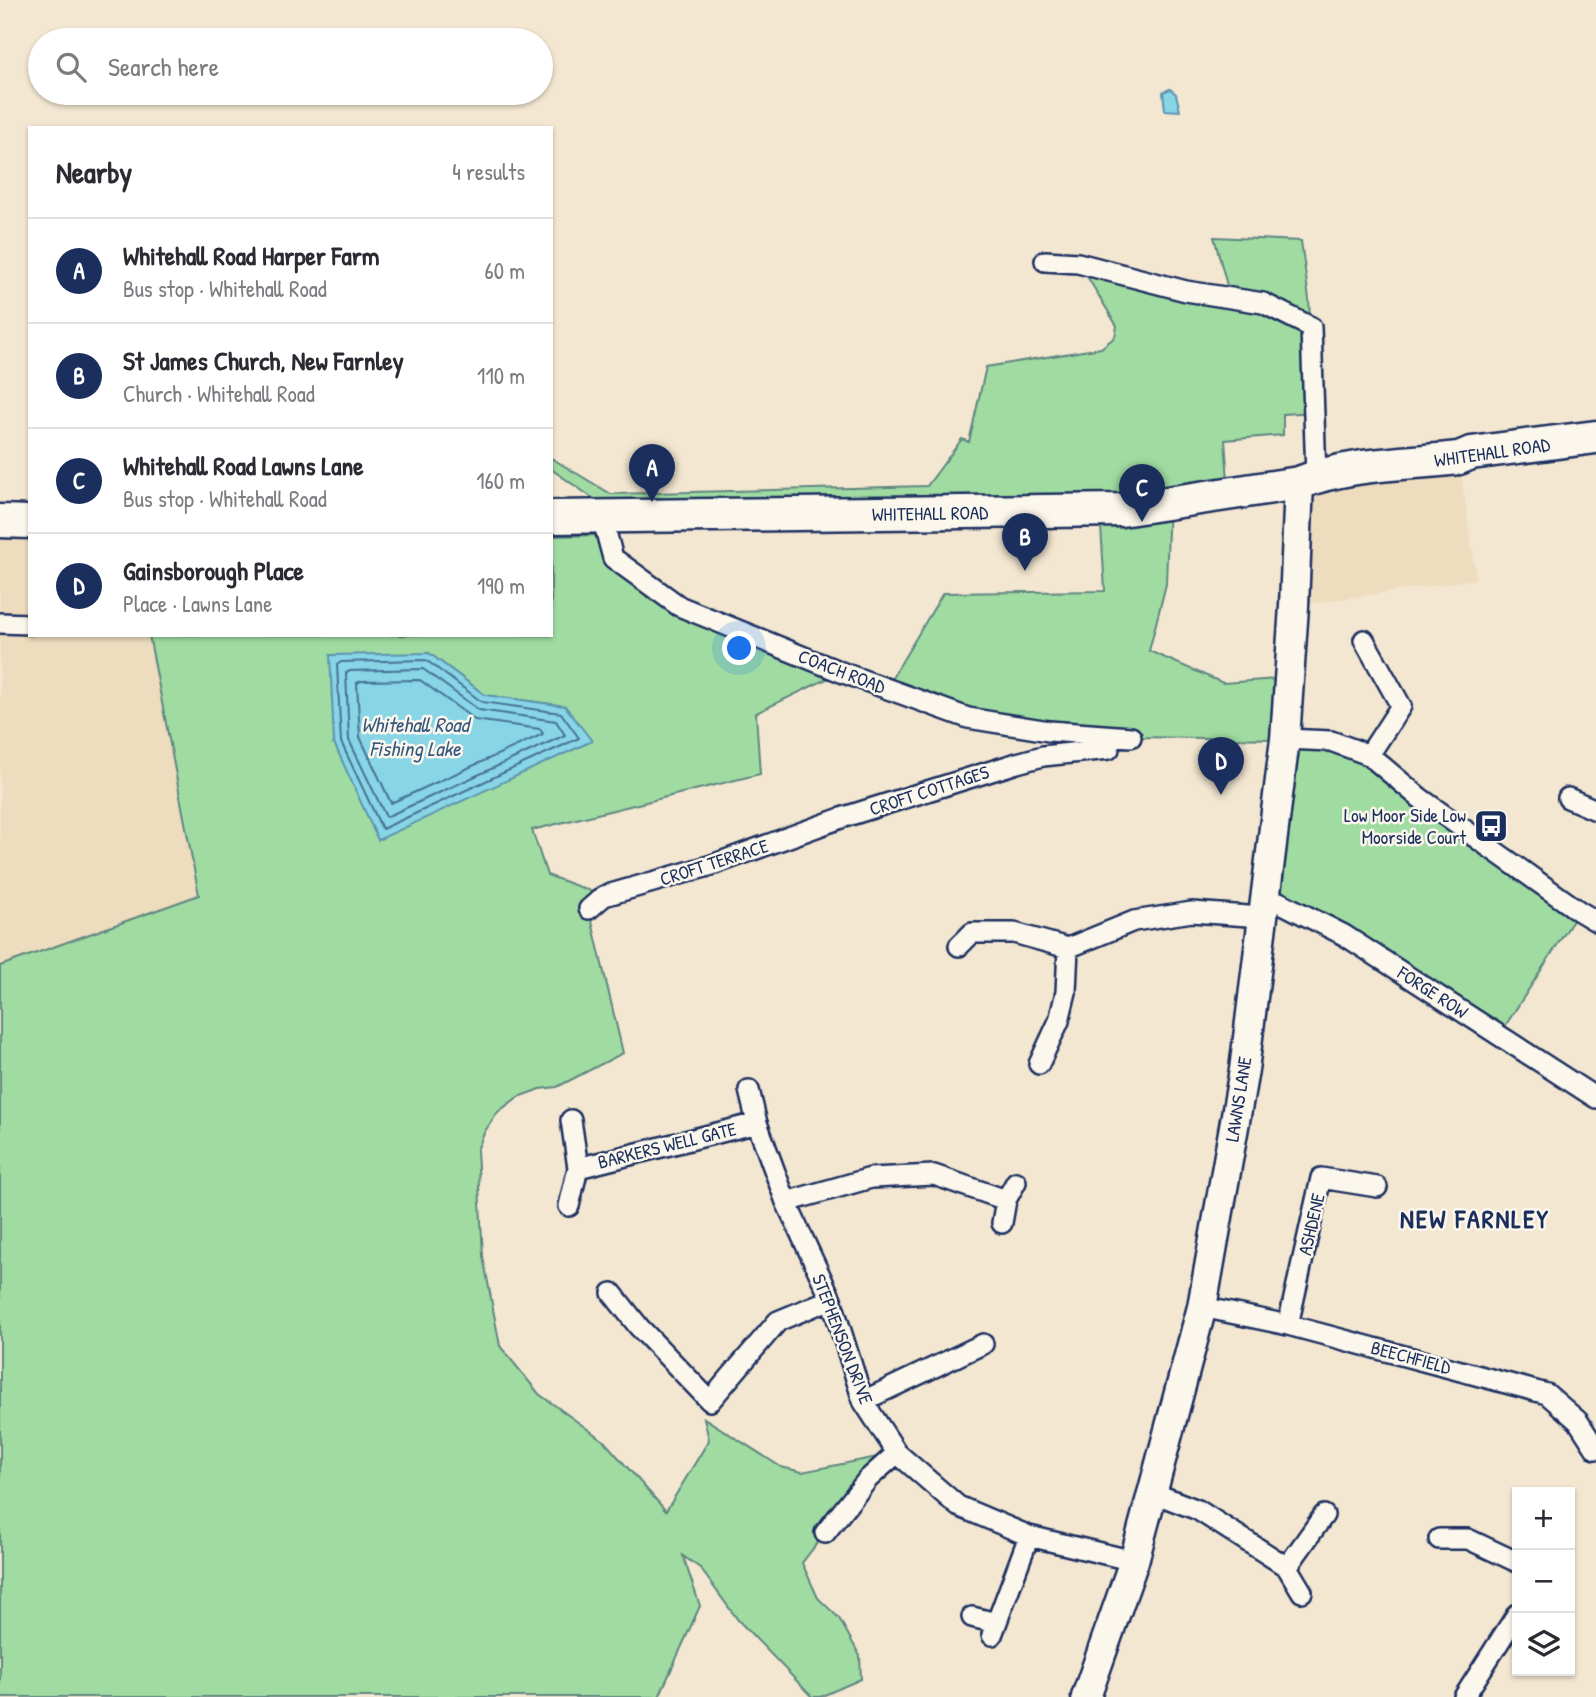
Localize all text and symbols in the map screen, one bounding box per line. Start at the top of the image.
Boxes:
search box [28,28,553,105]
icon: search [52,48,90,86]
text: Search here [108,49,219,84]
text: Nearby [56,152,132,192]
text: 4 results [452,156,525,187]
text: Whitehall Road Harper Farm [123,238,379,273]
text: A [73,255,85,286]
text: 60 m [485,255,525,286]
text: Bus stop · Whitehall Road [123,273,327,304]
text: St James Church, New Farnley [123,343,404,378]
text: B [73,360,85,391]
text: 110 m [477,360,525,391]
text: Church · Whitehall Road [123,378,315,409]
street label: WHITEHALL ROAD [1432,431,1552,473]
pin: A [629,444,675,502]
text: Whitehall Road Lawns Lane [123,448,364,483]
pin: C [1119,464,1165,522]
text: C [73,465,85,496]
text: 160 m [476,465,525,496]
text: Bus stop · Whitehall Road [123,483,327,514]
street label: WHITEHALL ROAD [872,499,988,527]
pin: B [1002,513,1048,571]
text: Gainsborough Place [123,553,304,588]
text: D [74,570,84,601]
text: 190 m [477,570,525,601]
text: Place · Lawns Lane [123,588,272,619]
your location [722,631,756,665]
street label: COACH ROAD [795,642,889,700]
water label: Whitehall Road Fishing Lake [361,710,473,763]
pin: D [1198,737,1244,795]
street label: CROFT COTTAGES [866,758,992,822]
place label: Low Moor Side Low Moorside Court [1344,802,1466,850]
bus stop icon: Low Moor Side Low Moorside Court [1472,807,1510,845]
street label: CROFT TERRACE [656,832,772,892]
street label: FORGE ROW [1392,959,1473,1025]
street label: LAWNS LANE [1218,1054,1258,1144]
street label: BARKERS WELL GATE [595,1115,740,1175]
street label: ASHDENE [1291,1190,1331,1258]
district label: NEW FARNLEY [1400,1201,1550,1236]
street label: STEPHENSON DRIVE [806,1270,880,1408]
street label: BEECHFIELD [1368,1334,1454,1380]
map controls [1512,1487,1575,1676]
button: + [1512,1487,1575,1550]
button: − [1512,1550,1575,1613]
button: layers [1512,1613,1575,1676]

